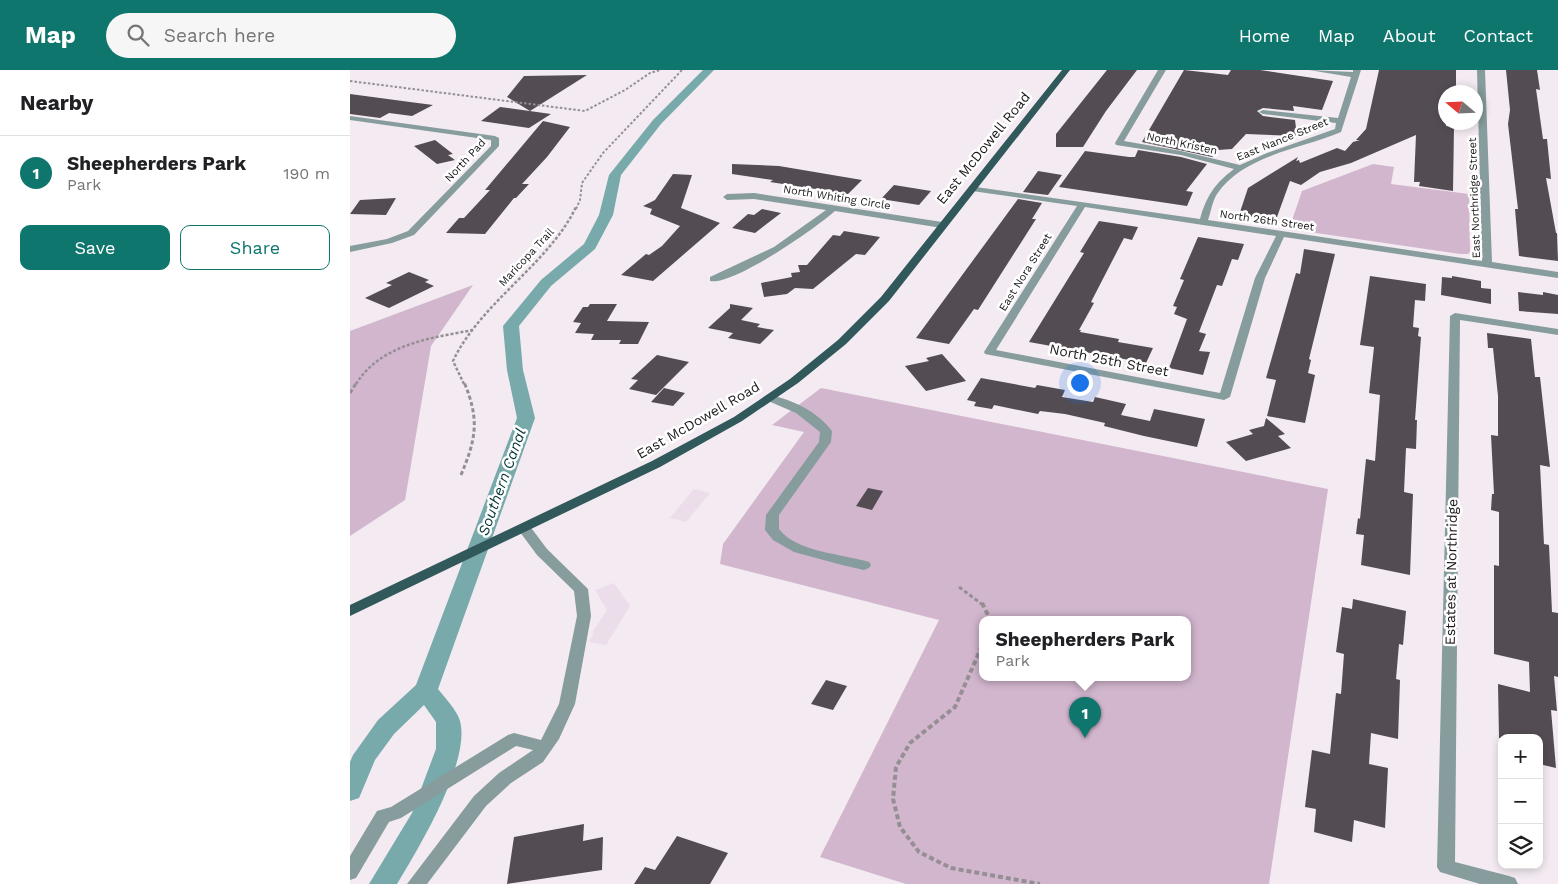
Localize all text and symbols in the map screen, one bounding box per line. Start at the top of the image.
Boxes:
search box [106,13,456,58]
text: Map [25,21,76,49]
icon: search [124,21,152,49]
text: Search here [164,24,275,47]
text: Home [1239,25,1290,46]
text: Map [1318,25,1355,46]
text: About [1383,25,1435,46]
text: Contact [1463,25,1533,46]
north arrow [1438,85,1483,130]
street label: East McDowell Road [933,89,1033,207]
text: Nearby [20,90,93,115]
street label: East Nance Street [1234,115,1330,164]
street label: North Kristen [1145,130,1219,157]
street label: North Pad [442,136,488,184]
street label: East Northridge Street [1466,137,1483,259]
text: Sheepherders Park [67,152,246,175]
text: 1 [33,164,39,183]
text: 190 m [283,164,330,183]
text: Park [67,175,101,194]
street label: North Whiting Circle [782,183,892,212]
street label: North 26th Street [1219,207,1315,234]
button: Save [20,225,170,270]
button: Share [180,225,330,270]
street label: Maricopa Trail [496,225,557,289]
street label: East Nora Street [996,231,1055,314]
street label: North 25th Street [1048,341,1170,379]
your location [1067,370,1093,396]
street label: East McDowell Road [634,378,762,462]
water label: Southern Canal [474,426,530,538]
street label: Estates at Northridge [1442,499,1460,645]
popup [979,616,1191,681]
text: Sheepherders Park [996,628,1174,651]
text: Park [996,651,1030,670]
pin: 1 [1069,697,1101,738]
map controls [1498,734,1543,869]
button: + [1498,734,1543,779]
button: − [1498,779,1543,824]
button: layers [1498,824,1543,869]

